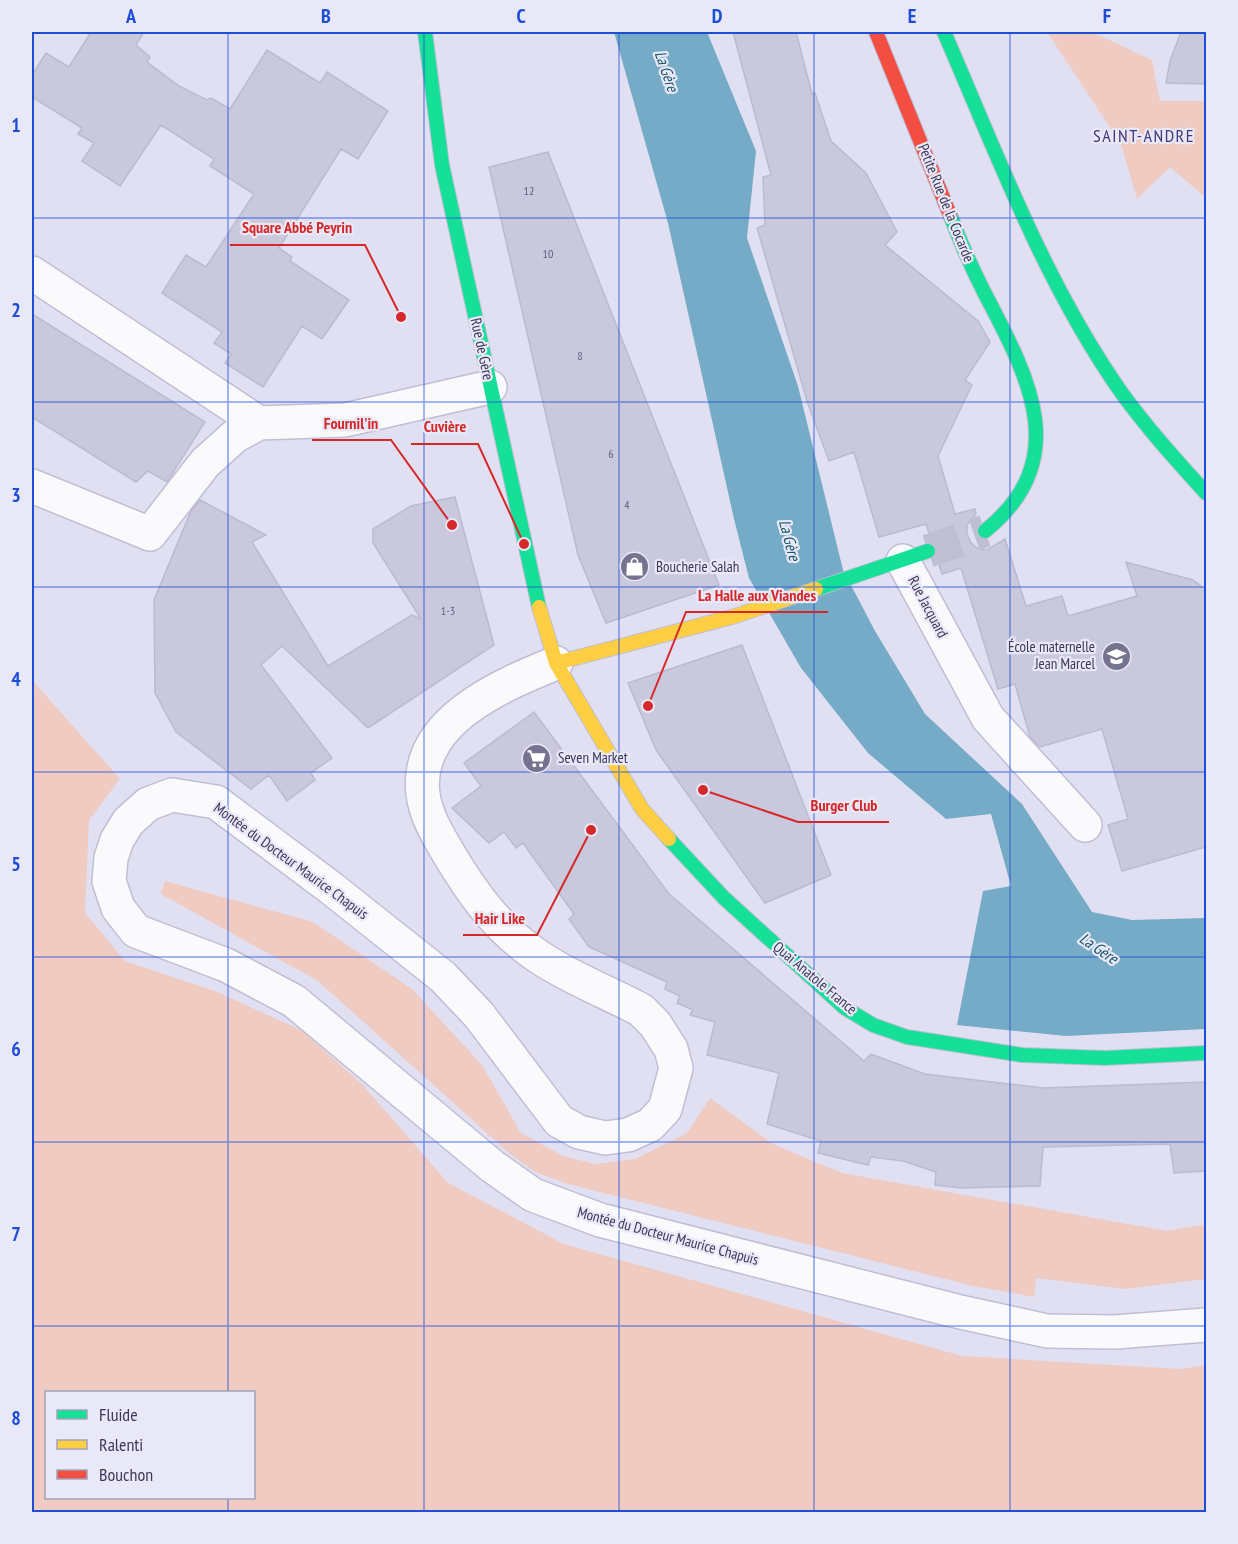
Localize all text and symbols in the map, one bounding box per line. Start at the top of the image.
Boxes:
text: A [125,3,137,29]
text: B [321,3,331,29]
text: C [516,3,526,29]
text: D [712,3,723,29]
text: E [908,3,916,29]
text: F [1103,3,1111,29]
water label: La Gère [651,48,684,95]
text: 1 [11,112,21,138]
district label: SAINT-ANDRE [1093,124,1195,147]
street label: Petite Rue de la Cocarde [914,141,979,265]
house number: 12 [524,183,534,198]
callout: Square Abbé Peyrin [230,211,365,245]
text: Square Abbé Peyrin [242,217,352,237]
house number: 10 [543,246,553,261]
text: 2 [11,297,21,323]
street label: Rue de Gère [467,316,498,382]
house number: 8 [577,348,583,363]
callout: Fournil'in [312,406,391,440]
callout: Cuvière [411,410,478,444]
text: Fournil'in [324,413,378,433]
text: Cuvière [424,416,466,436]
house number: 6 [608,446,614,461]
text: 3 [11,482,21,508]
house number: 4 [624,497,630,512]
water label: La Gère [775,517,805,564]
shop icon: Boucherie Salah [619,551,651,583]
place label: Boucherie Salah [656,557,739,576]
street label: Rue Jacquard [904,573,953,641]
callout: La Halle aux Viandes [686,578,828,612]
text: La Halle aux Viandes [698,585,816,605]
house number: 1-3 [441,603,455,618]
place label: École maternelle Jean Marcel [1008,637,1096,673]
school or university icon: École maternelle Jean Marcel [1100,640,1132,672]
text: 4 [11,666,21,692]
supermarket icon: Seven Market [521,742,553,774]
place label: Seven Market [558,748,628,767]
callout: Burger Club [798,788,889,822]
text: Burger Club [811,795,877,815]
street label: Montée du Docteur Maurice Chapuis [210,798,372,923]
text: 5 [11,851,21,877]
callout: Hair Like [463,901,537,935]
text: Hair Like [475,908,525,928]
water label: La Gère [1076,928,1123,969]
street label: Quai Anatole France [769,937,861,1018]
text: 6 [11,1036,21,1062]
street label: Montée du Docteur Maurice Chapuis [576,1202,761,1269]
text: 7 [11,1221,21,1247]
legend [45,1391,255,1499]
text: Fluide [99,1403,138,1426]
text: 8 [11,1405,21,1431]
text: Ralenti [99,1433,143,1456]
text: Bouchon [99,1463,153,1486]

